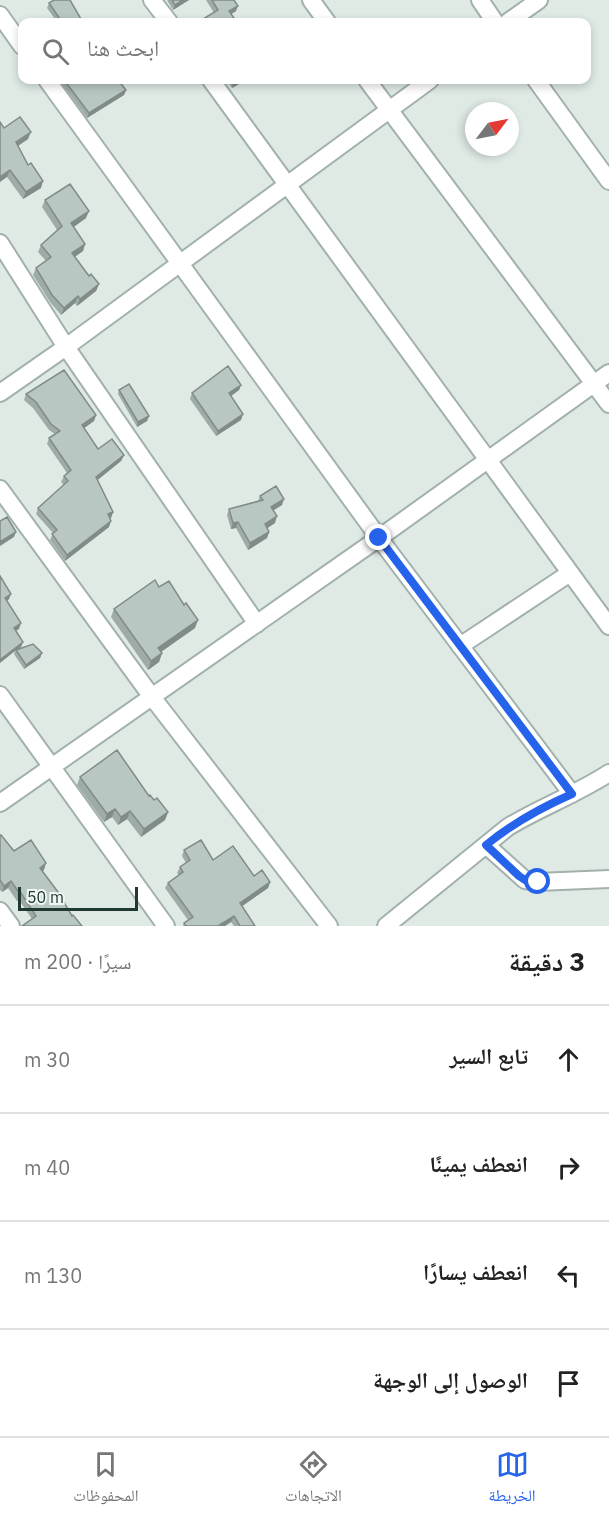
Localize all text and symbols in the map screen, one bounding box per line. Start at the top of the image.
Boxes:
search box [18,18,591,84]
text: ابحث هنا [87,33,159,62]
icon: search [39,35,72,68]
north arrow [465,102,519,156]
route end [365,524,391,550]
route start [524,868,550,894]
scale bar [18,884,138,912]
text: 50 m [27,887,64,907]
text: 3 دقيقة [509,944,585,978]
text: سيرًا · 200 m [24,948,131,975]
text: تابع السير [449,1041,528,1070]
icon: ahead [552,1043,585,1076]
text: 30 m [24,1046,70,1073]
text: انعطف يمينًا [430,1149,528,1178]
icon: right [552,1151,585,1184]
text: 40 m [24,1154,70,1181]
text: انعطف يسارًا [423,1257,528,1286]
icon: left [552,1259,585,1292]
text: 130 m [24,1262,82,1289]
text: الوصول إلى الوجهة [373,1365,528,1394]
icon: arrive [552,1367,585,1400]
tab: المحفوظات [73,1448,138,1511]
tab: الاتجاهات [285,1448,342,1511]
tab: الخريطة [489,1448,536,1511]

